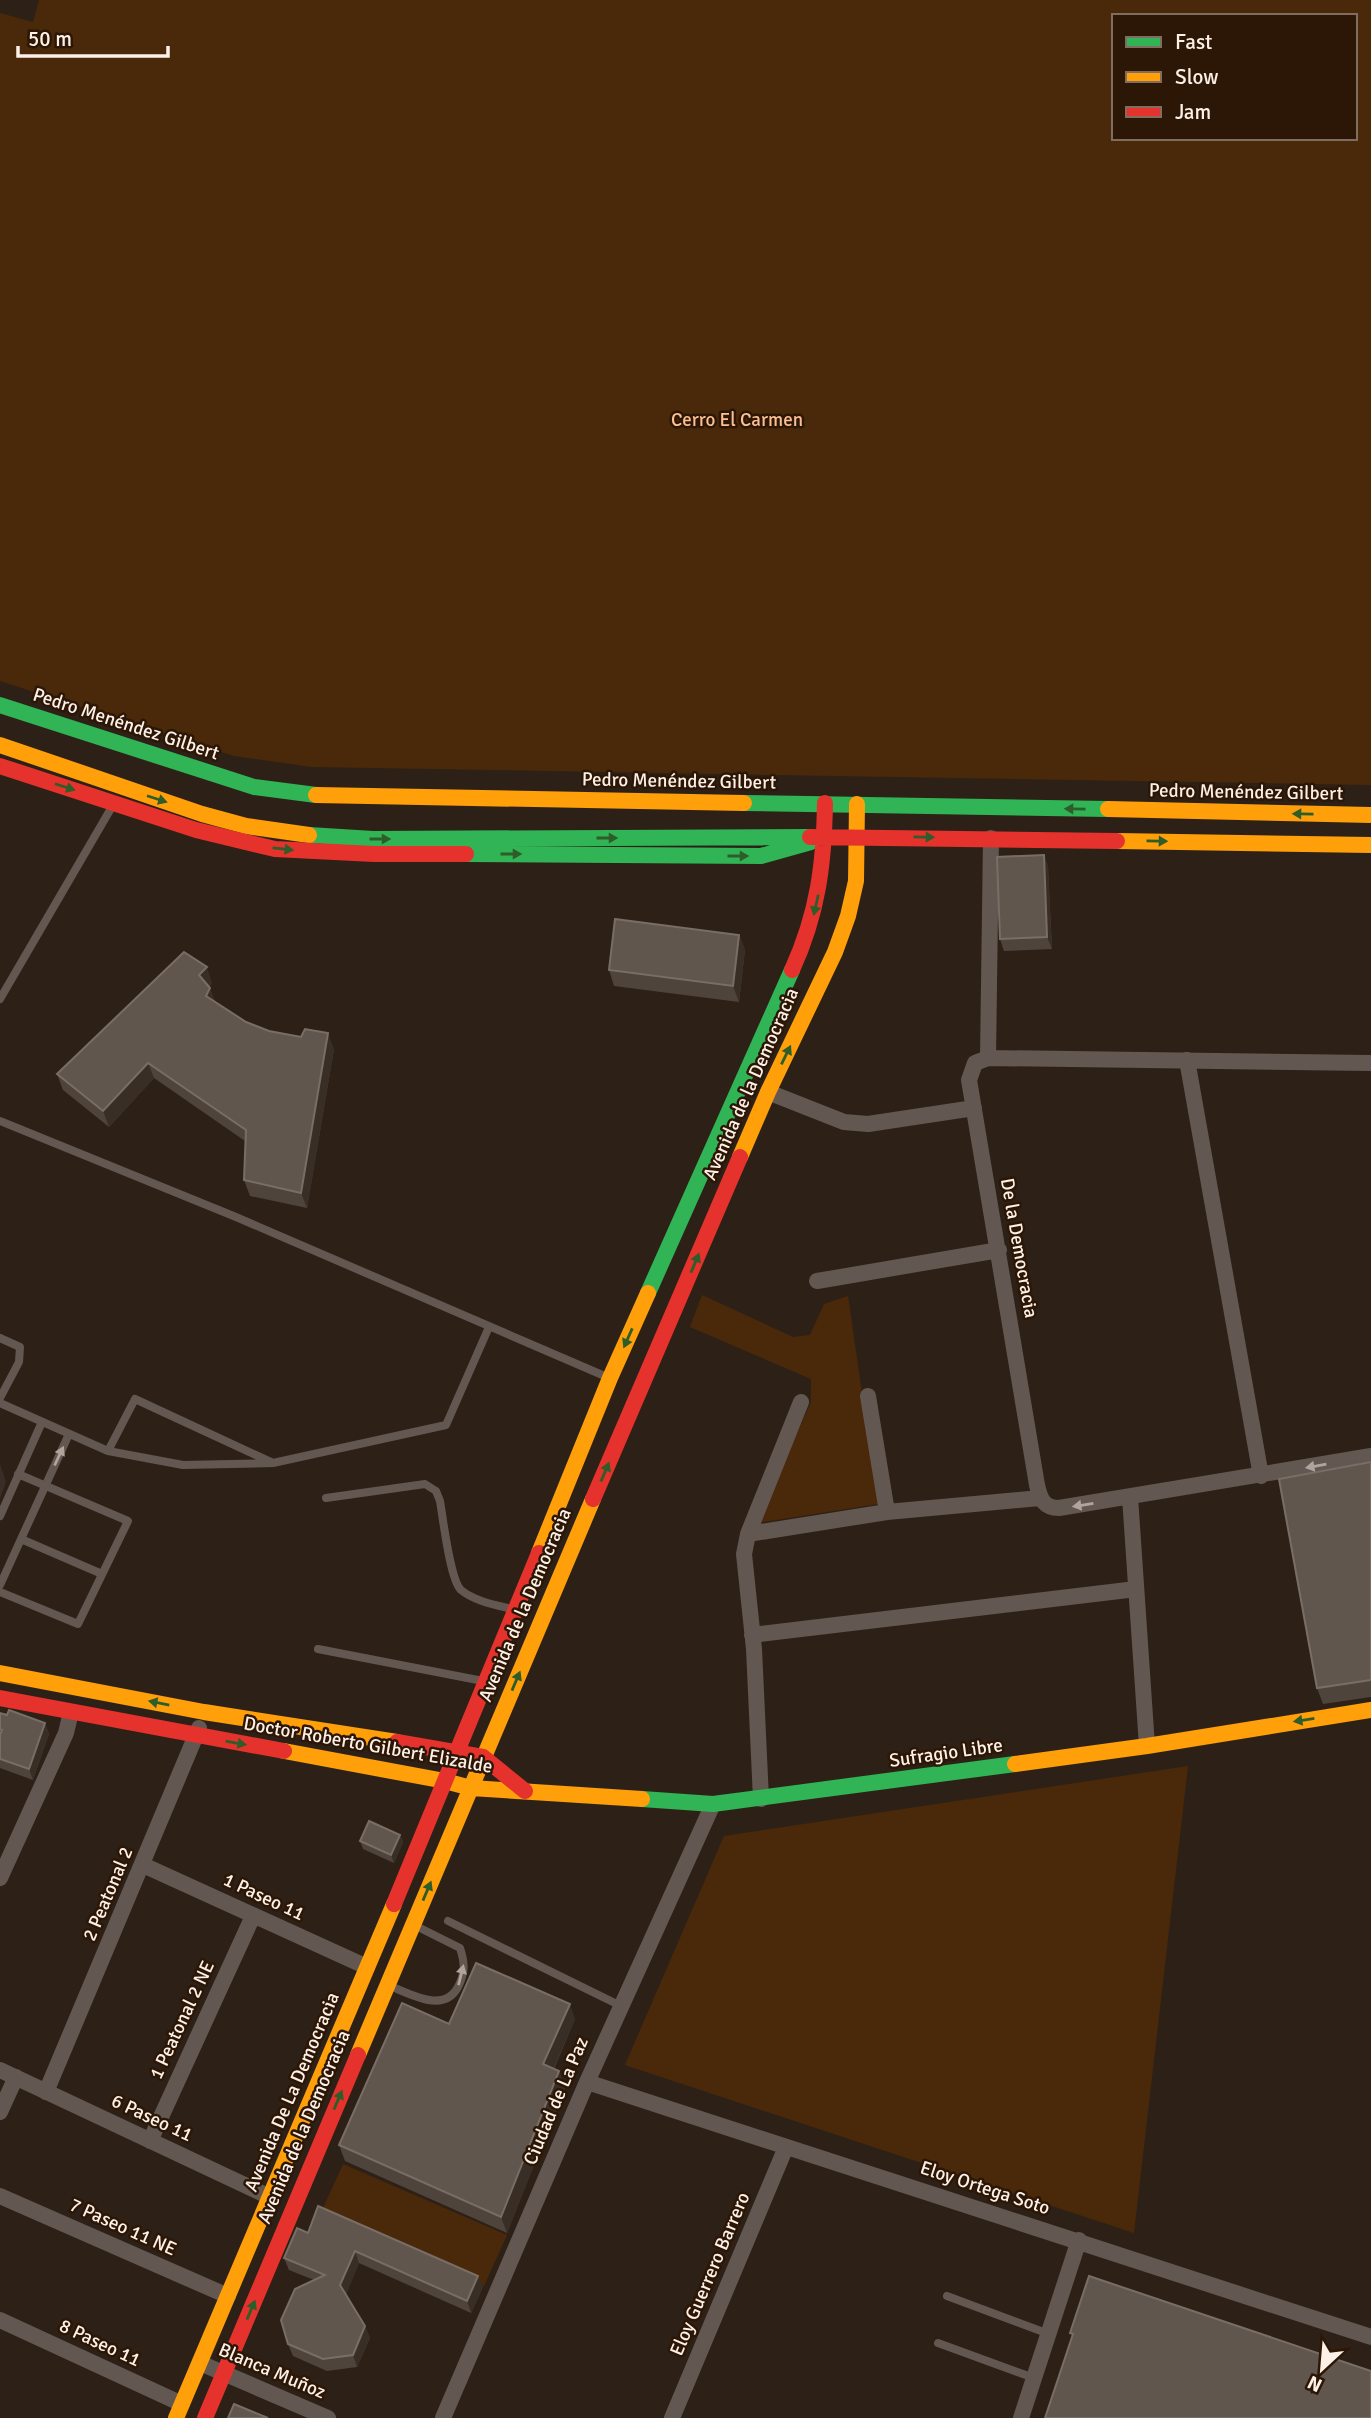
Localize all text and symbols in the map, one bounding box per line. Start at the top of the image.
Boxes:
scale bar [18,14,168,58]
legend [1112,14,1357,140]
text: 50 m [28,26,72,52]
text: Fast [1175,29,1212,55]
text: Slow [1175,64,1219,90]
text: Jam [1175,99,1211,125]
park label: Cerro El Carmen [671,408,803,432]
street label: Pedro Menéndez Gilbert [30,683,222,766]
street label: Pedro Menéndez Gilbert [582,767,777,795]
street label: Pedro Menéndez Gilbert [1149,778,1344,806]
one-way arrow [55,782,76,793]
one-way arrow [147,794,168,805]
one-way arrow [1064,803,1086,815]
one-way arrow [1292,808,1314,820]
one-way arrow [597,832,619,844]
one-way arrow [914,832,936,843]
one-way arrow [369,833,391,845]
one-way arrow [1146,835,1168,847]
one-way arrow [273,844,295,855]
one-way arrow [500,849,522,860]
one-way arrow [728,850,750,862]
one-way arrow [810,894,821,916]
street label: Avenida de la Democracia [698,984,804,1184]
one-way arrow [780,1044,791,1065]
street label: De la Democracia [995,1176,1043,1320]
one-way arrow [689,1252,700,1273]
one-way arrow [622,1328,634,1348]
one-way arrow [54,1446,65,1466]
one-way arrow [1305,1461,1327,1472]
one-way arrow [599,1462,611,1482]
one-way arrow [1072,1499,1094,1510]
street label: Avenida de la Democracia [473,1505,577,1705]
one-way arrow [510,1671,521,1692]
one-way arrow [148,1697,170,1708]
street label: Doctor Roberto Gilbert Elizalde [242,1711,494,1779]
one-way arrow [1293,1715,1315,1726]
street label: Sufragio Libre [888,1733,1004,1773]
one-way arrow [225,1737,247,1748]
street label: 2 Peatonal 2 [77,1843,139,1945]
street label: 1 Paseo 11 [220,1868,308,1926]
one-way arrow [421,1880,432,1901]
street label: 1 Peatonal 2 NE [144,1957,220,2083]
one-way arrow [456,1964,467,1986]
street label: Avenida De La Democracia [239,1989,345,2195]
street label: Avenida de la Democracia [252,2027,356,2227]
street label: Ciudad de La Paz [518,2033,594,2169]
street label: 6 Paseo 11 [108,2089,196,2147]
one-way arrow [333,2090,344,2111]
street label: Eloy Ortega Soto [917,2156,1053,2220]
street label: Eloy Guerrero Barrero [665,2188,755,2359]
street label: 7 Paseo 11 NE [66,2193,180,2261]
one-way arrow [245,2299,256,2320]
street label: 8 Paseo 11 [56,2314,144,2372]
north arrow [1287,2334,1357,2404]
street label: Blanca Muñoz [215,2338,329,2404]
text: N [1304,2370,1326,2397]

